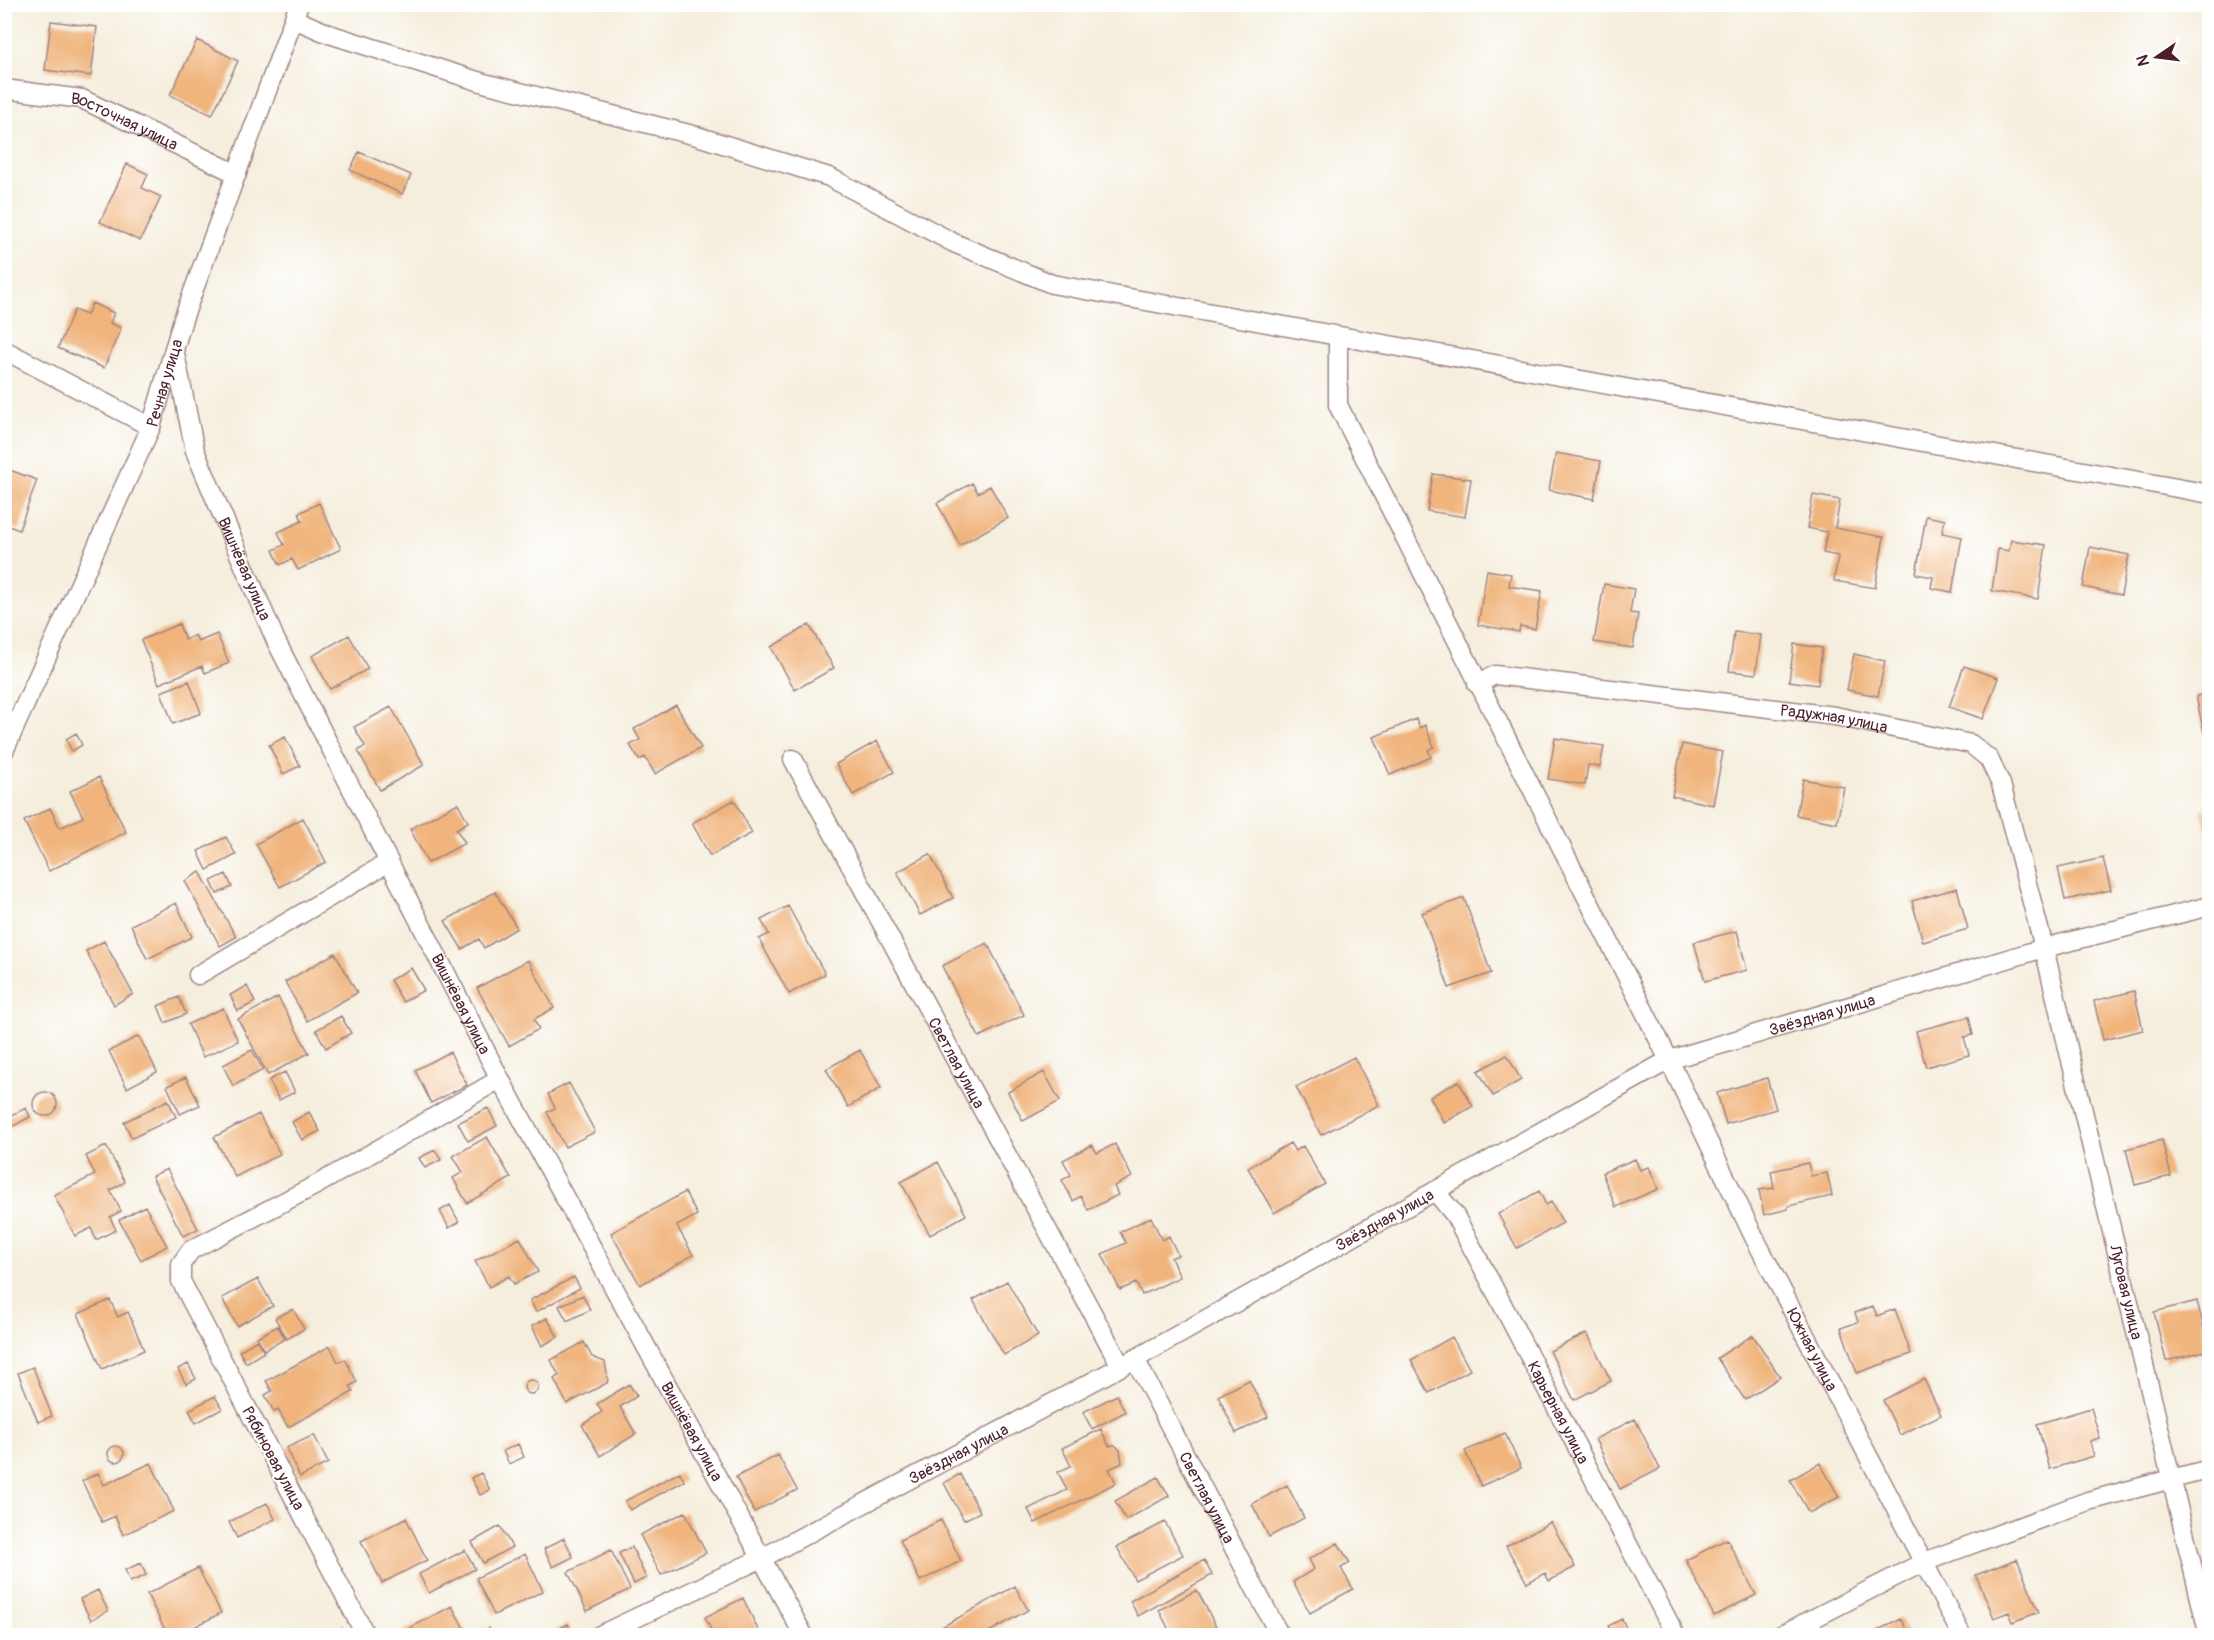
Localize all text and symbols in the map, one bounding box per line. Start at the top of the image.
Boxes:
north arrow [2127,27,2187,87]
text: N [2132,53,2154,68]
street label: Восточная улица [70,89,181,155]
street label: Речная улица [143,337,187,429]
street label: Вишнёвая улица [213,514,275,624]
street label: Радужная улица [1779,701,1889,738]
street label: Вишнёвая улица [427,950,495,1058]
street label: Звёздная улица [1767,990,1878,1041]
street label: Светлая улица [923,1014,989,1112]
street label: Звёздная улица [1332,1185,1437,1256]
street label: Луговая улица [2104,1242,2147,1342]
street label: Южная улица [1782,1305,1841,1395]
street label: Карьерная улица [1523,1358,1593,1468]
street label: Вишнёвая улица [656,1379,727,1485]
street label: Рябиновая улица [237,1403,309,1514]
street label: Звёздная улица [906,1420,1012,1489]
street label: Светлая улица [1174,1449,1239,1547]

